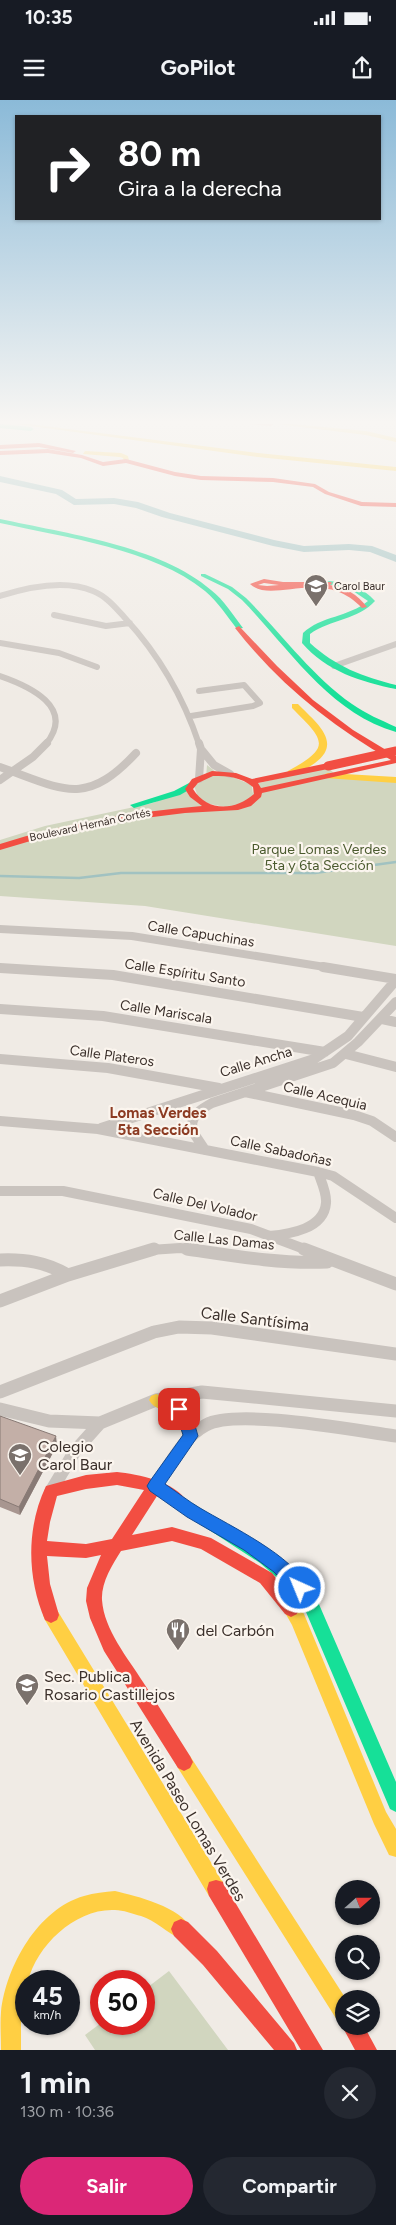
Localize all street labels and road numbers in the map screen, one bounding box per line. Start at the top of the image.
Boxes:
street label: Boulevard Hernán Cortés [28,806,152,844]
street label: Calle Capuchinas [146,917,256,951]
street label: Calle Espíritu Santo [123,955,247,991]
street label: Calle Mariscala [119,996,213,1028]
street label: Calle Plateros [69,1042,155,1070]
street label: Calle Ancha [218,1043,294,1081]
street label: Calle Acequia [281,1078,369,1114]
street label: Calle Sabadoñas [229,1132,333,1170]
street label: Calle Del Volador [151,1185,259,1225]
street label: Calle Las Damas [173,1226,275,1254]
street label: Calle Santísima [200,1303,310,1335]
street label: Avenida Paseo Lomas Verdes [126,1715,250,1905]

